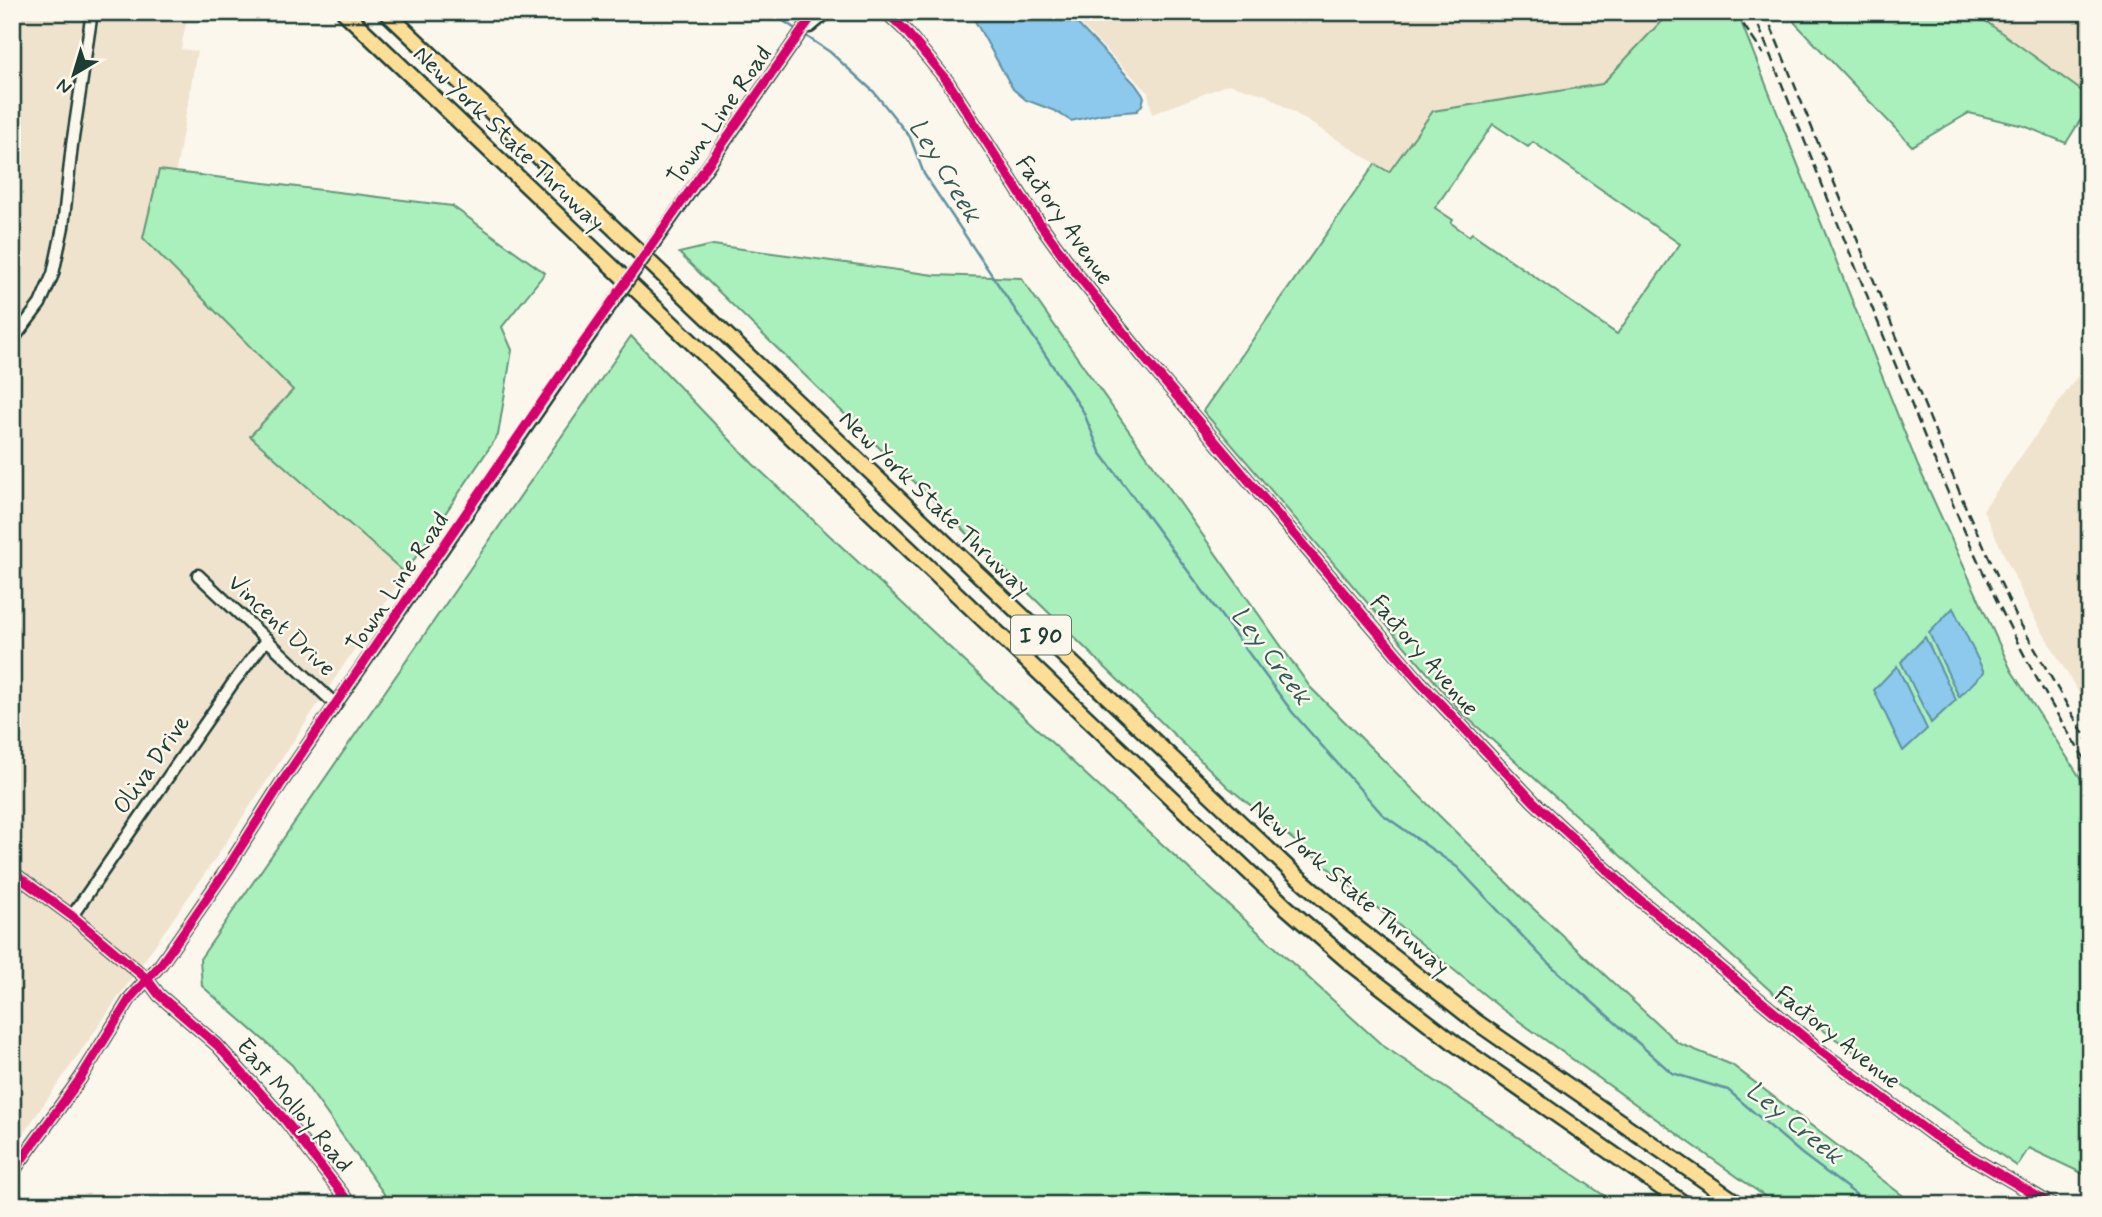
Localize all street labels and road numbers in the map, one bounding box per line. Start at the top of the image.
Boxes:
street label: New York State Thruway [406,40,610,239]
street label: Town Line Road [661,40,780,191]
street label: Factory Avenue [1008,150,1120,292]
street label: New York State Thruway [832,405,1036,604]
street label: Town Line Road [340,507,457,659]
street label: Vincent Drive [220,568,342,684]
street label: Factory Avenue [1363,589,1485,723]
road number: I 90 [1011,615,1071,654]
street label: Oliva Drive [107,709,198,821]
street label: New York State Thruway [1243,793,1455,983]
street label: Factory Avenue [1768,979,1906,1097]
street label: East Molloy Road [229,1032,359,1179]

